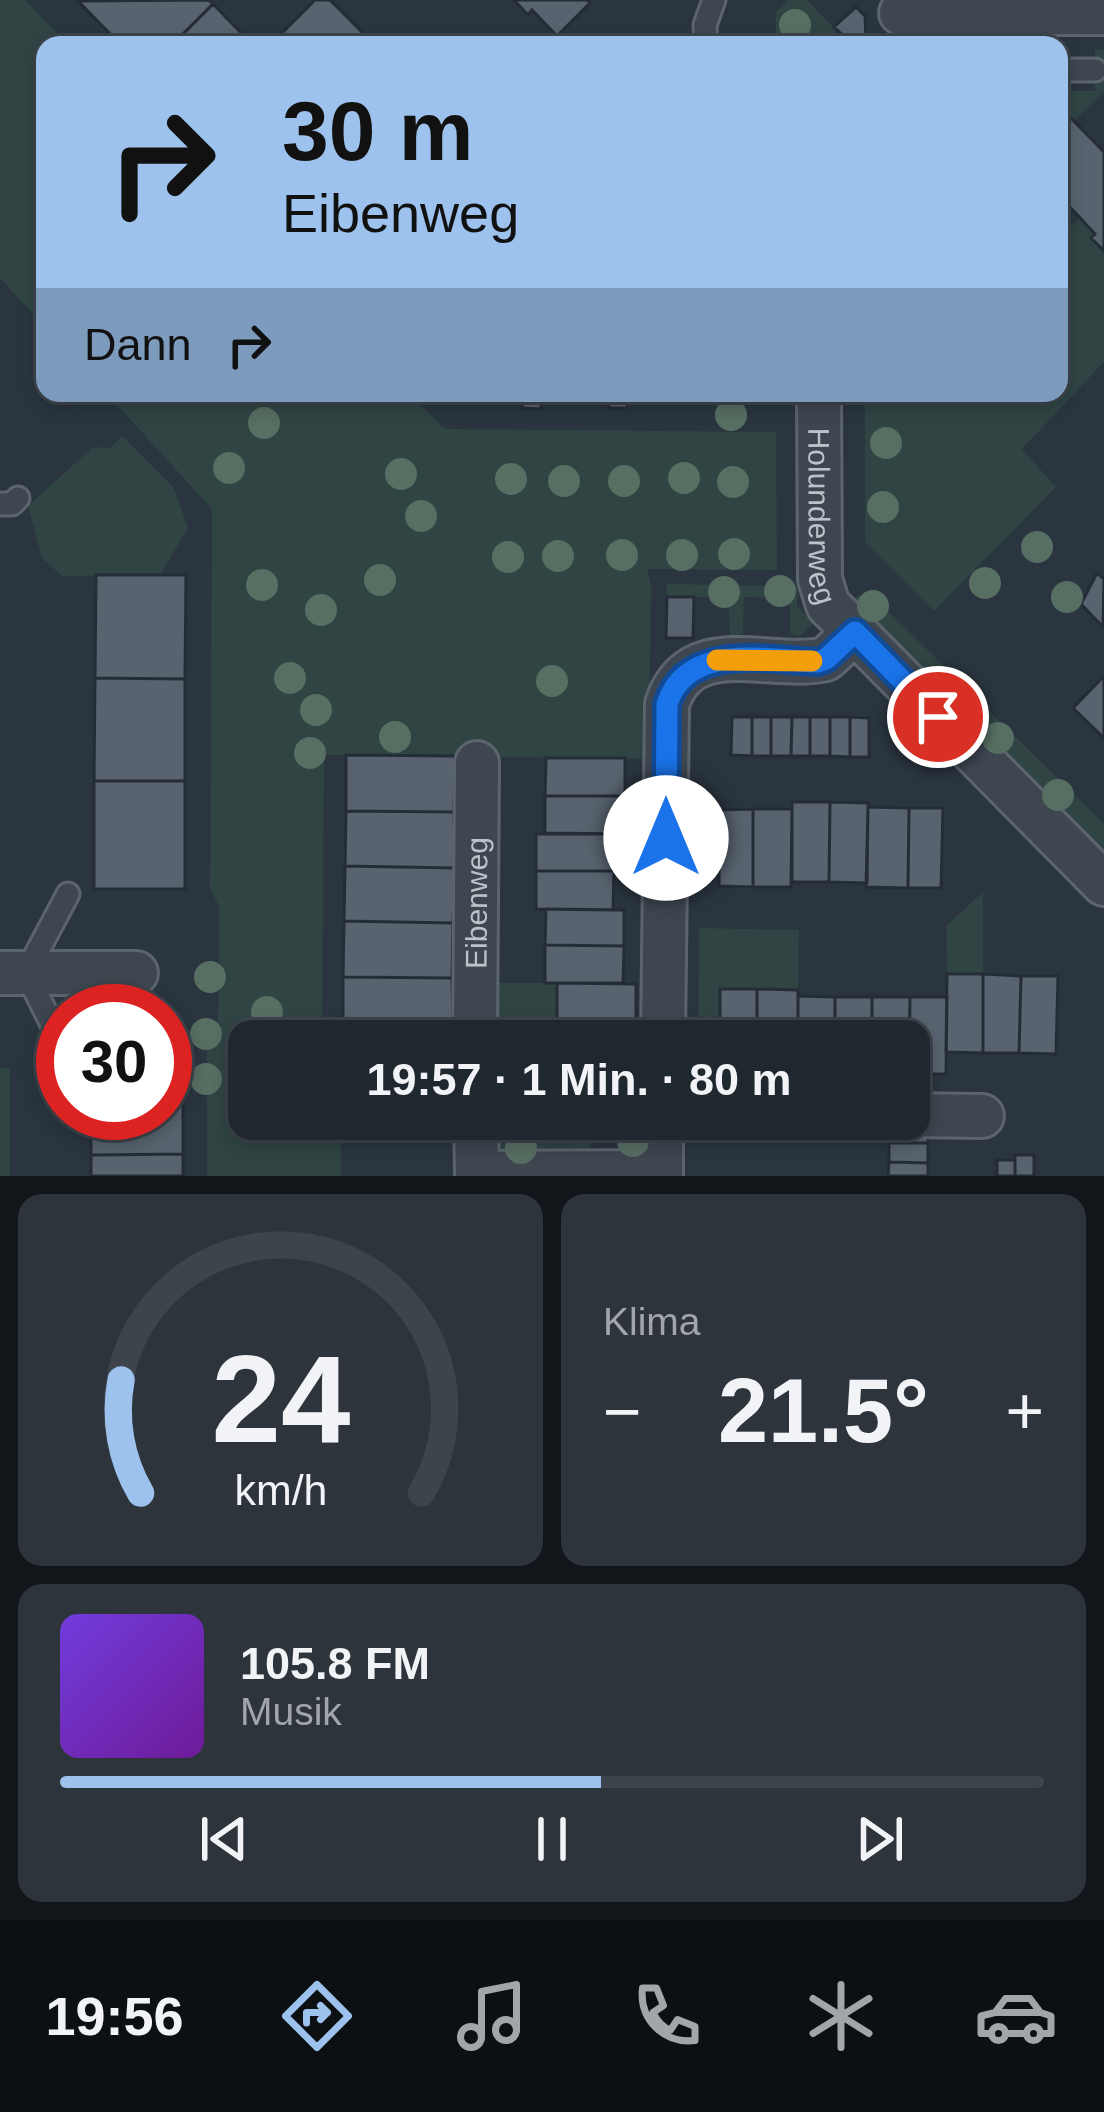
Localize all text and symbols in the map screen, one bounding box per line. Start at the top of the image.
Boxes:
icon: right [84,84,240,240]
text: 30 m [282,84,473,178]
text: Eibenweg [282,183,519,243]
icon: right [216,312,282,378]
text: Dann [84,319,192,370]
street label: Holunderweg [802,427,843,608]
pin [887,666,989,768]
icon: arrive [905,684,971,750]
position arrow [603,775,729,901]
street label: Eibenweg [459,837,493,969]
speed limit sign: 30 [36,984,192,1140]
text: 19:57 · 1 Min. · 80 m [366,1054,792,1105]
text: Klima [603,1300,701,1343]
text: 24 [211,1329,350,1468]
text: 21.5° [718,1361,929,1461]
text: − [603,1374,642,1448]
text: + [1005,1374,1044,1448]
text: km/h [234,1466,327,1514]
text: 105.8 FM [240,1638,430,1689]
text: Musik [240,1690,342,1733]
icon: previous [191,1806,257,1872]
icon: pause [519,1806,585,1872]
icon: next [847,1806,913,1872]
icon: directions [275,1974,359,2058]
icon: music [450,1974,534,2058]
icon: phone [625,1974,709,2058]
icon: climate [799,1974,883,2058]
icon: car [974,1974,1058,2058]
text: 19:56 [45,1986,184,2046]

